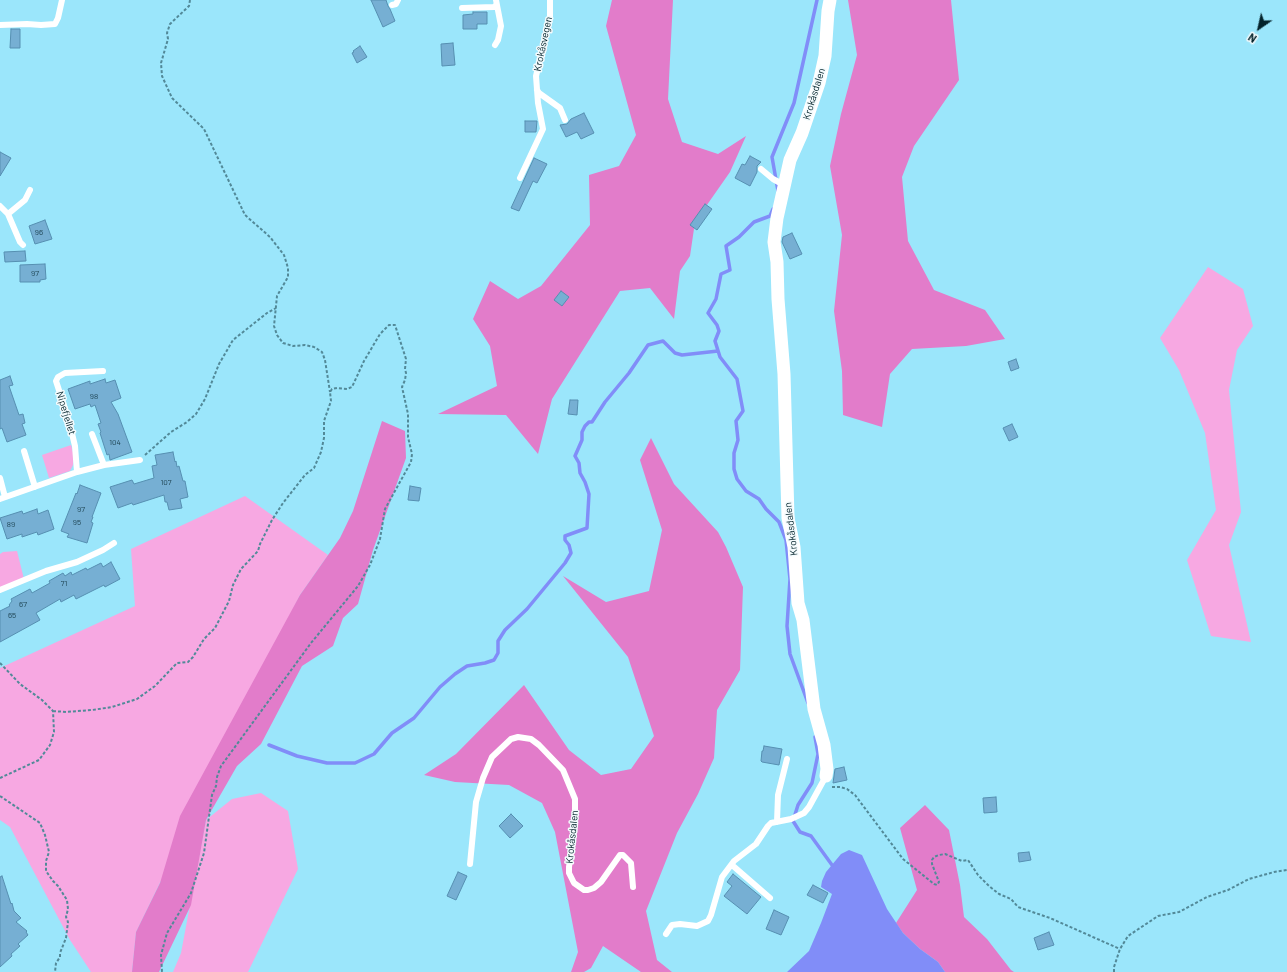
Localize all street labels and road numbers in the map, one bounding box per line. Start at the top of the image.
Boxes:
street label: Krokåsvegen [531,16,555,72]
street label: Krokåsdalen [800,67,828,121]
street label: Nipefjellet [54,390,78,436]
street label: Krokåsdalen [782,502,800,556]
street label: Krokåsdalen [563,810,581,864]

